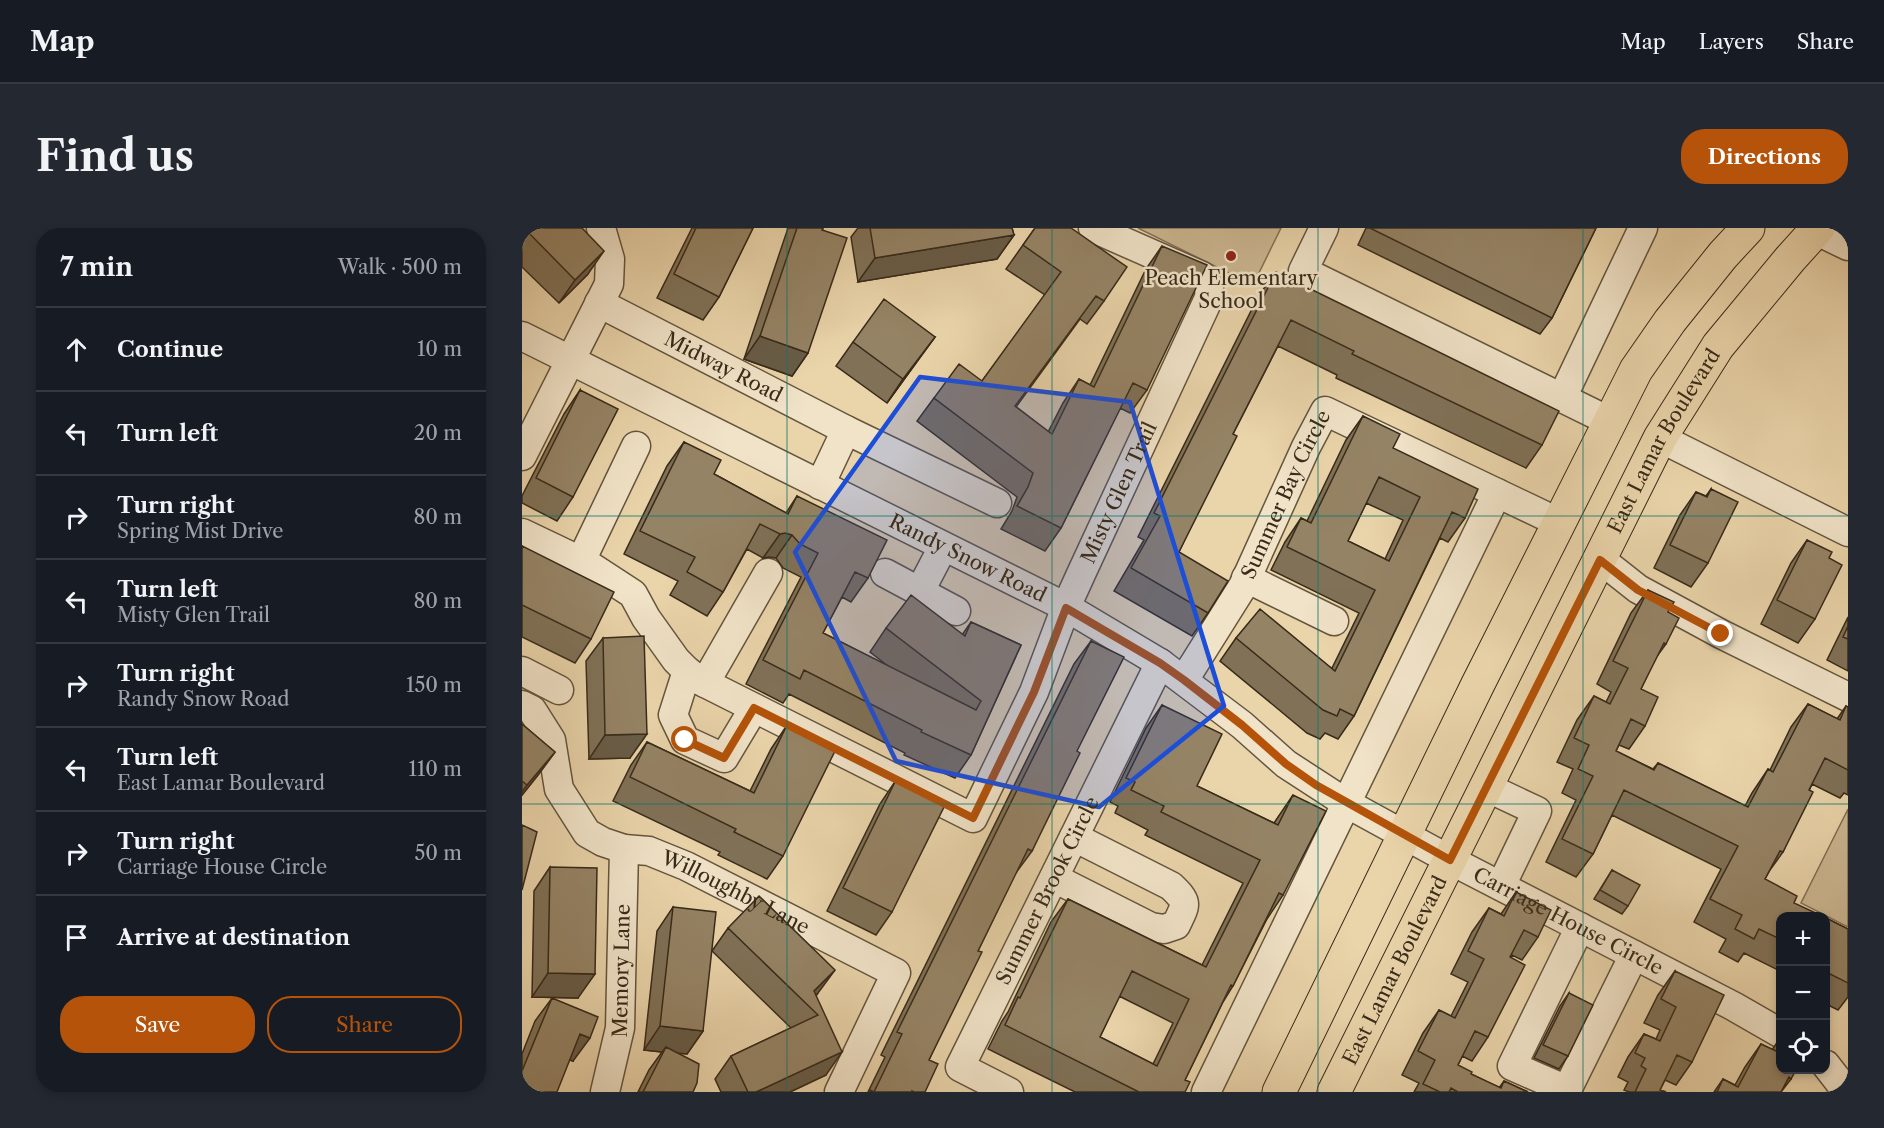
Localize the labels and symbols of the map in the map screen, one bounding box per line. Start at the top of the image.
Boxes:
marker: Peach Elementary School [1224,249,1238,263]
place label: Peach Elementary School [1144,266,1318,313]
street label: Midway Road [660,327,787,407]
street label: East Lamar Boulevard [1602,344,1725,537]
street label: Summer Bay Circle [1236,406,1335,582]
street label: Misty Glen Trail [1076,418,1162,567]
street label: Randy Snow Road [885,509,1050,607]
route end [1707,620,1733,646]
route start [671,726,697,752]
street label: Summer Brook Circle [991,793,1104,988]
street label: Willoughby Lane [657,845,814,939]
street label: Carriage House Circle [1469,862,1667,980]
street label: East Lamar Boulevard [1338,872,1452,1069]
street label: Memory Lane [608,904,635,1038]

